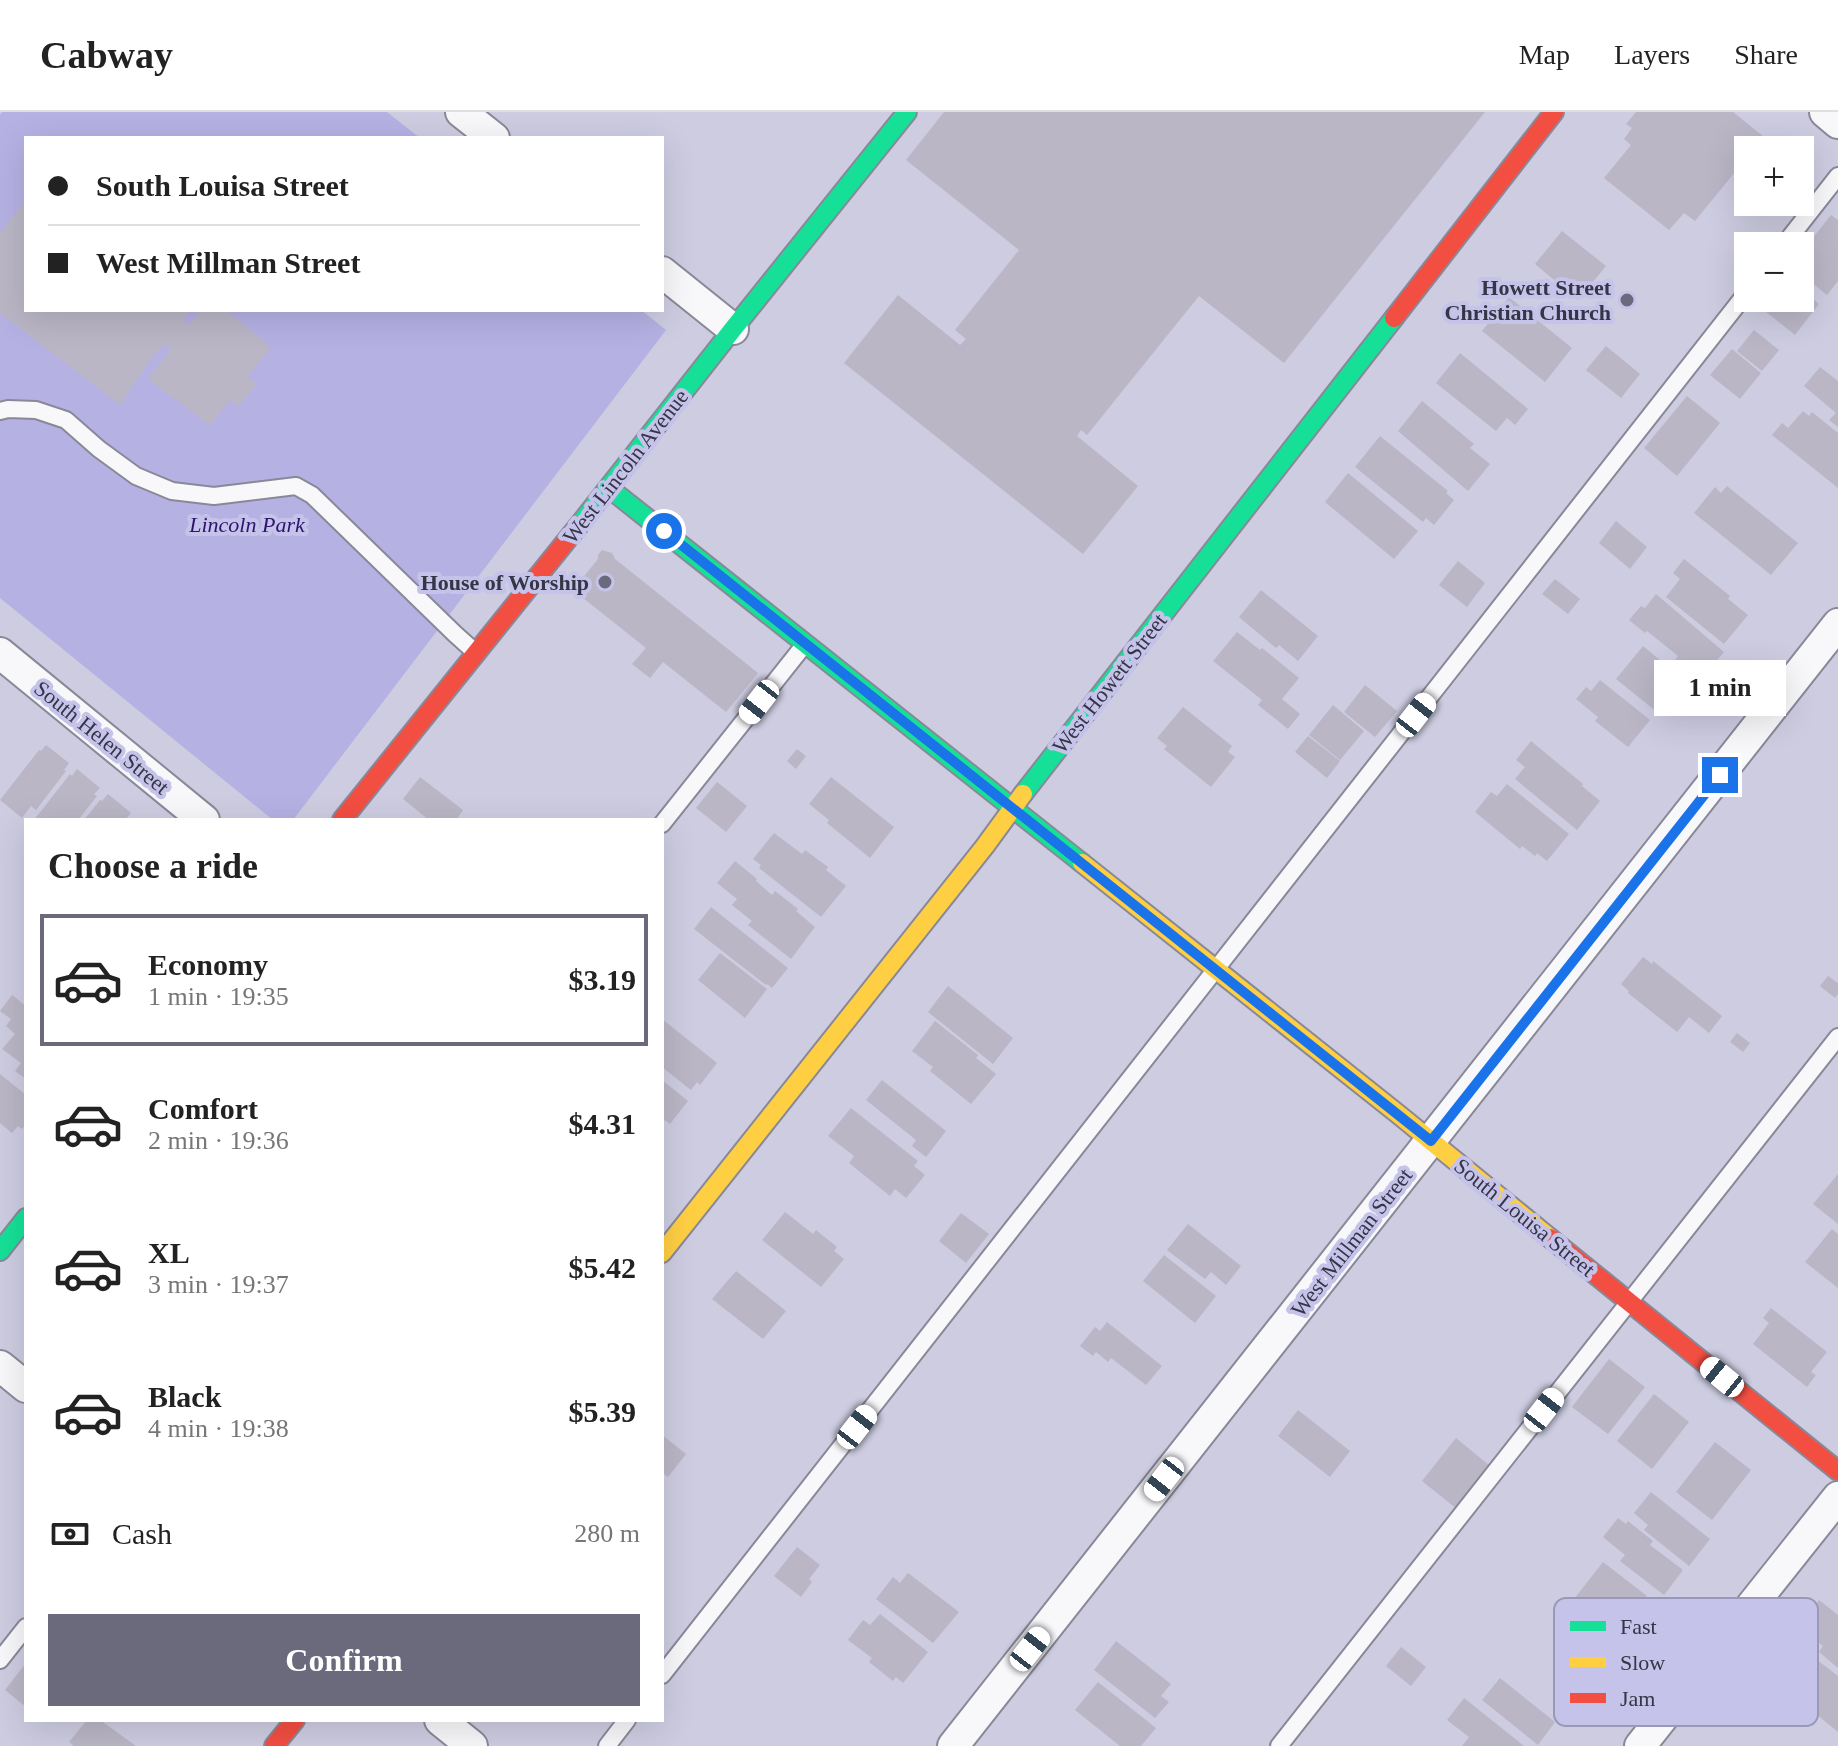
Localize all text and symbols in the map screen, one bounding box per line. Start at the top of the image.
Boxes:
text: Cabway [40,34,173,76]
text: Map [1519,39,1570,70]
text: Layers [1614,39,1690,70]
text: Share [1734,39,1798,70]
map controls [1734,136,1814,312]
button: + [1734,136,1814,216]
text: South Louisa Street [96,169,349,202]
button: − [1734,232,1814,312]
text: West Millman Street [96,246,360,279]
place label: Howett Street Christian Church [1445,275,1612,325]
marker: Howett Street Christian Church [1618,291,1636,309]
street label: West Lincoln Avenue [558,384,693,548]
park label: Lincoln Park [188,512,306,537]
route start [646,513,682,549]
place label: House of Worship [421,570,589,595]
marker: House of Worship [596,573,614,591]
street label: West Howett Street [1047,608,1172,758]
callout: 1 min [1654,659,1786,715]
text: 1 min [1689,673,1751,702]
street label: South Helen Street [29,675,174,799]
car [735,676,783,728]
car [1392,689,1440,741]
route end [1702,757,1738,793]
text: Choose a ride [48,846,258,886]
icon: car [52,944,124,1016]
text: Economy [148,948,268,981]
text: $3.19 [569,963,636,996]
text: 1 min · 19:35 [148,982,289,1011]
icon: car [52,1088,124,1160]
text: Comfort [148,1092,258,1125]
text: $4.31 [569,1107,636,1140]
text: 2 min · 19:36 [148,1126,289,1155]
street label: South Louisa Street [1449,1153,1600,1282]
street label: West Millman Street [1286,1163,1417,1322]
icon: car [52,1232,124,1304]
text: XL [148,1236,190,1269]
text: $5.42 [569,1251,636,1284]
text: 3 min · 19:37 [148,1270,289,1299]
car [1696,1353,1748,1401]
icon: car [52,1376,124,1448]
text: Black [148,1380,221,1413]
car [1520,1384,1568,1436]
text: $5.39 [569,1395,636,1428]
car [833,1401,881,1453]
text: 4 min · 19:38 [148,1414,289,1443]
car [1140,1453,1188,1505]
icon: cash [48,1512,92,1556]
text: Cash [112,1517,172,1550]
text: 280 m [574,1519,640,1548]
legend [1554,1598,1818,1726]
button: Confirm [48,1614,640,1706]
text: Fast [1620,1614,1657,1639]
car [1006,1623,1054,1675]
text: Slow [1620,1650,1665,1675]
text: Jam [1620,1686,1655,1711]

